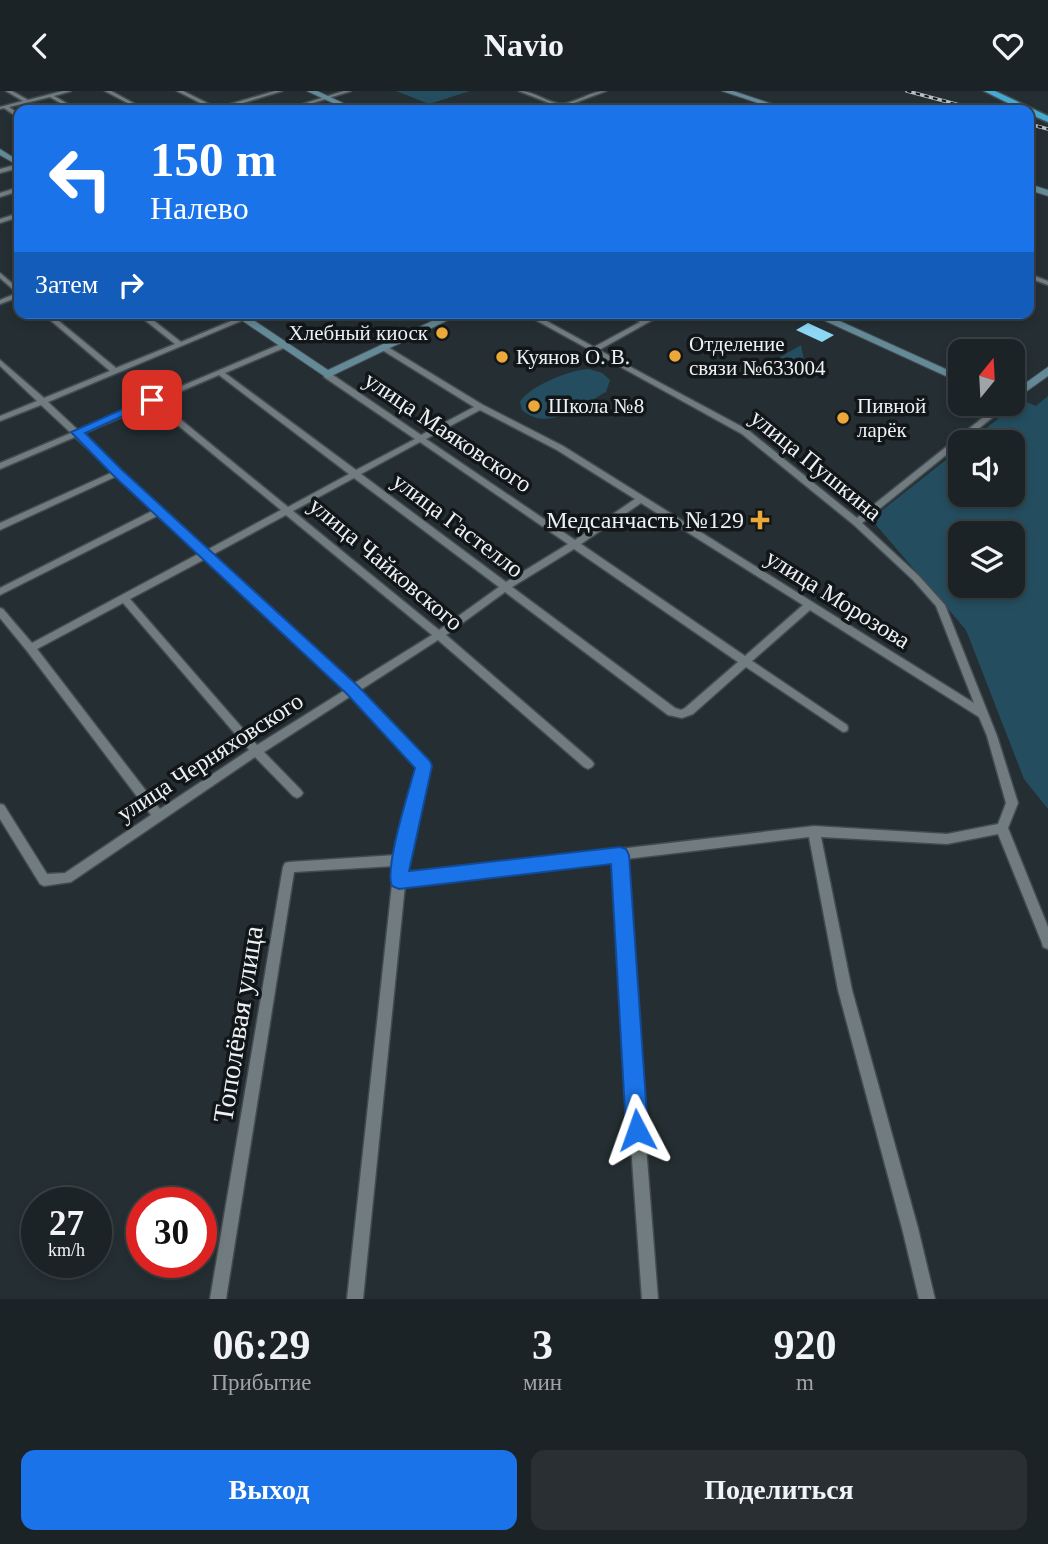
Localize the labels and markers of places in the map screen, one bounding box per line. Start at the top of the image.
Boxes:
place label: Хлебный киоск [289,321,429,345]
marker: Хлебный киоск [434,325,450,341]
place label: Отделение связи №633004 [689,332,826,380]
place label: Куянов О. В. [516,345,630,369]
marker: Отделение связи №633004 [667,348,683,364]
marker: Куянов О. В. [494,349,510,365]
pin [122,370,182,430]
place label: Школа №8 [548,394,644,418]
place label: Пивной ларёк [857,394,926,442]
marker: Школа №8 [526,398,542,414]
marker: Пивной ларёк [835,410,851,426]
place label: Медсанчасть №129 [546,507,744,533]
marker: Медсанчасть №129 [750,510,770,530]

